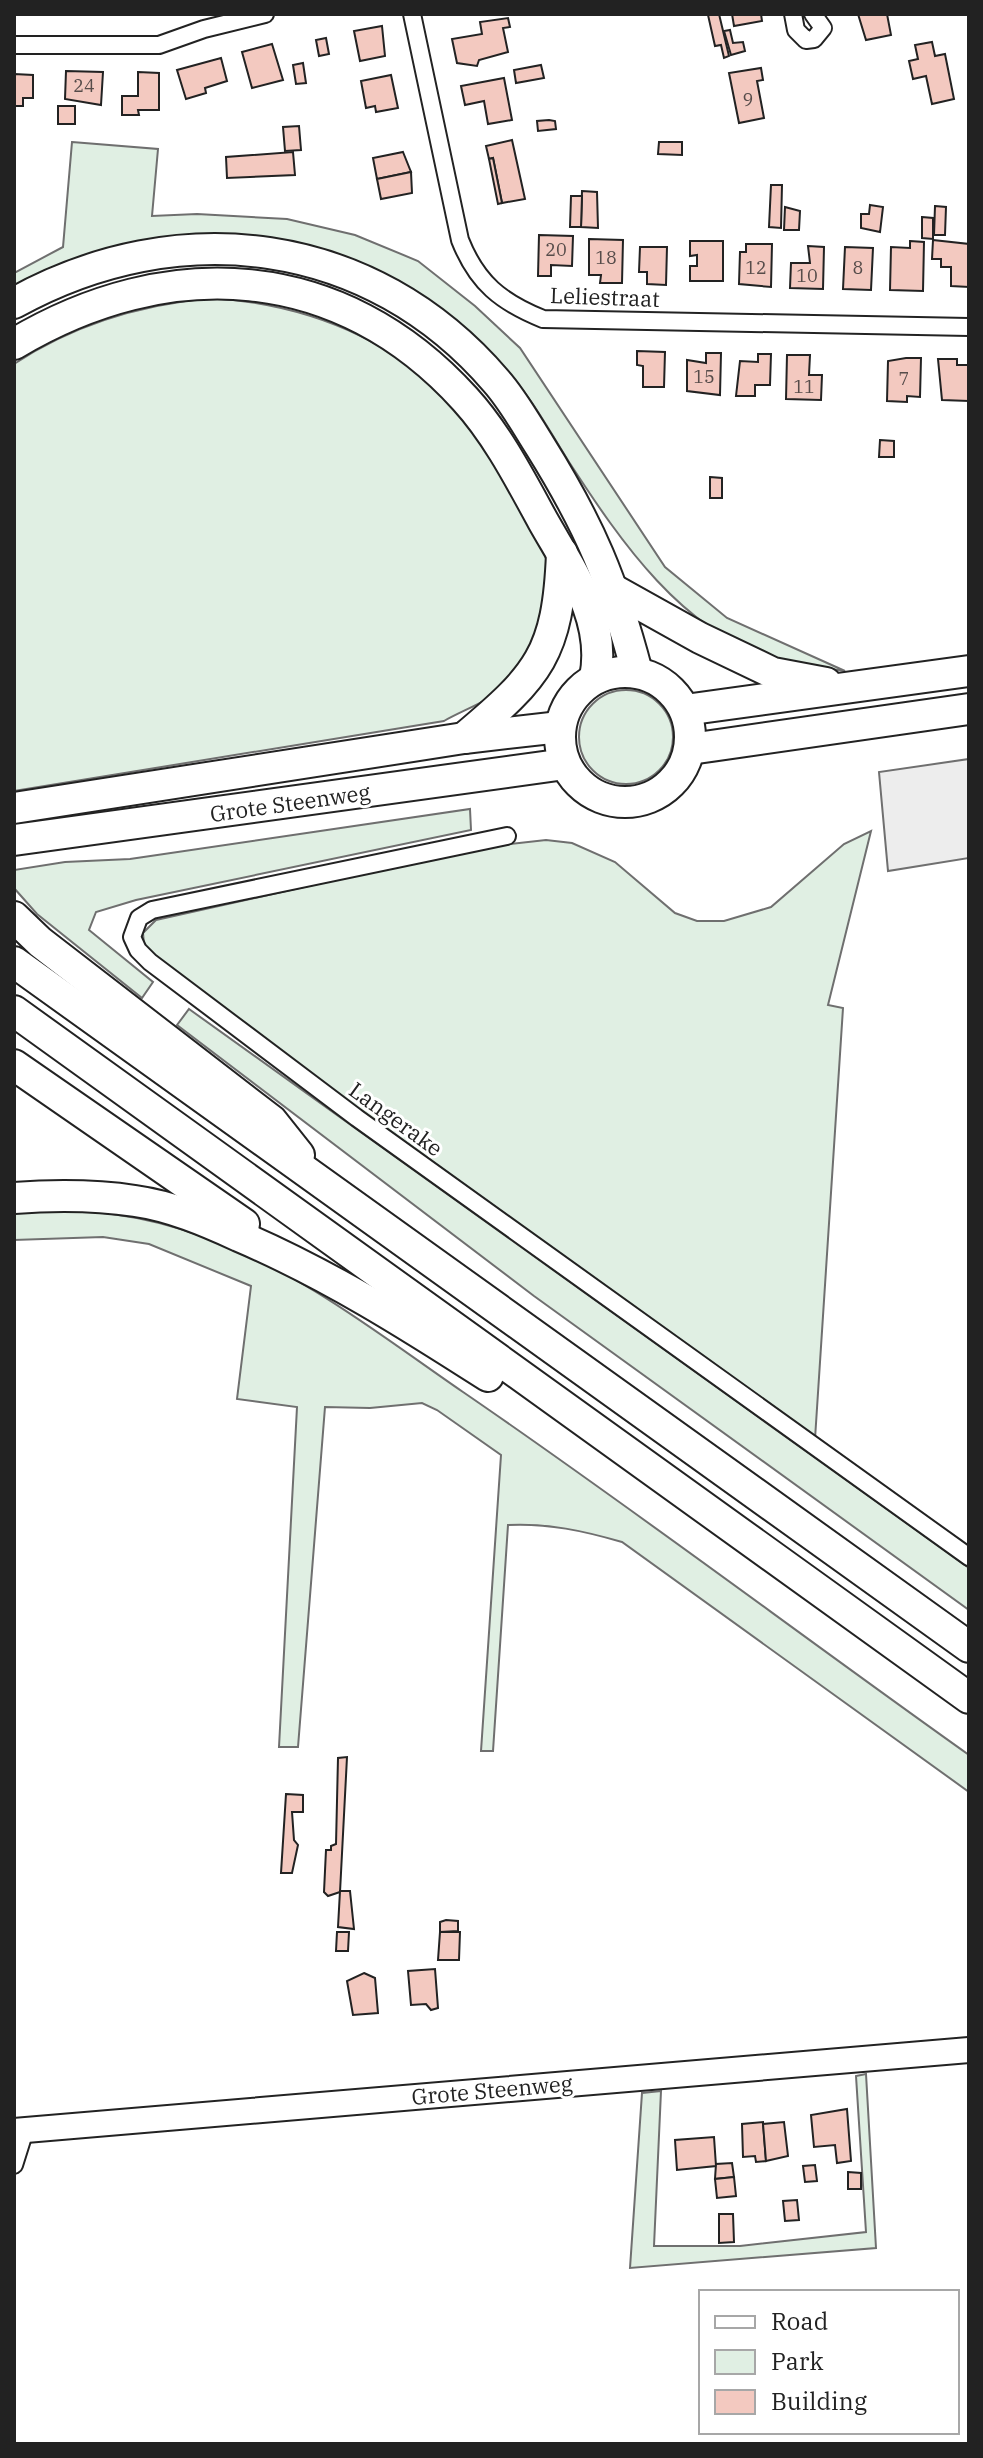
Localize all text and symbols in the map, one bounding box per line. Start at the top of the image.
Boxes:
house number: 24 [73,74,95,97]
house number: 9 [743,88,753,111]
house number: 20 [545,238,567,261]
house number: 18 [595,246,617,269]
house number: 12 [745,256,767,279]
house number: 8 [853,256,863,279]
house number: 10 [796,264,818,287]
street label: Leliestraat [550,280,661,313]
house number: 15 [693,365,715,388]
house number: 7 [899,367,909,390]
house number: 11 [793,375,815,398]
street label: Grote Steenweg [208,777,372,828]
street label: Langerake [344,1075,449,1162]
street label: Grote Steenweg [410,2068,574,2111]
legend [699,2290,959,2434]
text: Road [771,2305,828,2337]
text: Park [771,2345,823,2377]
text: Building [771,2385,867,2417]

